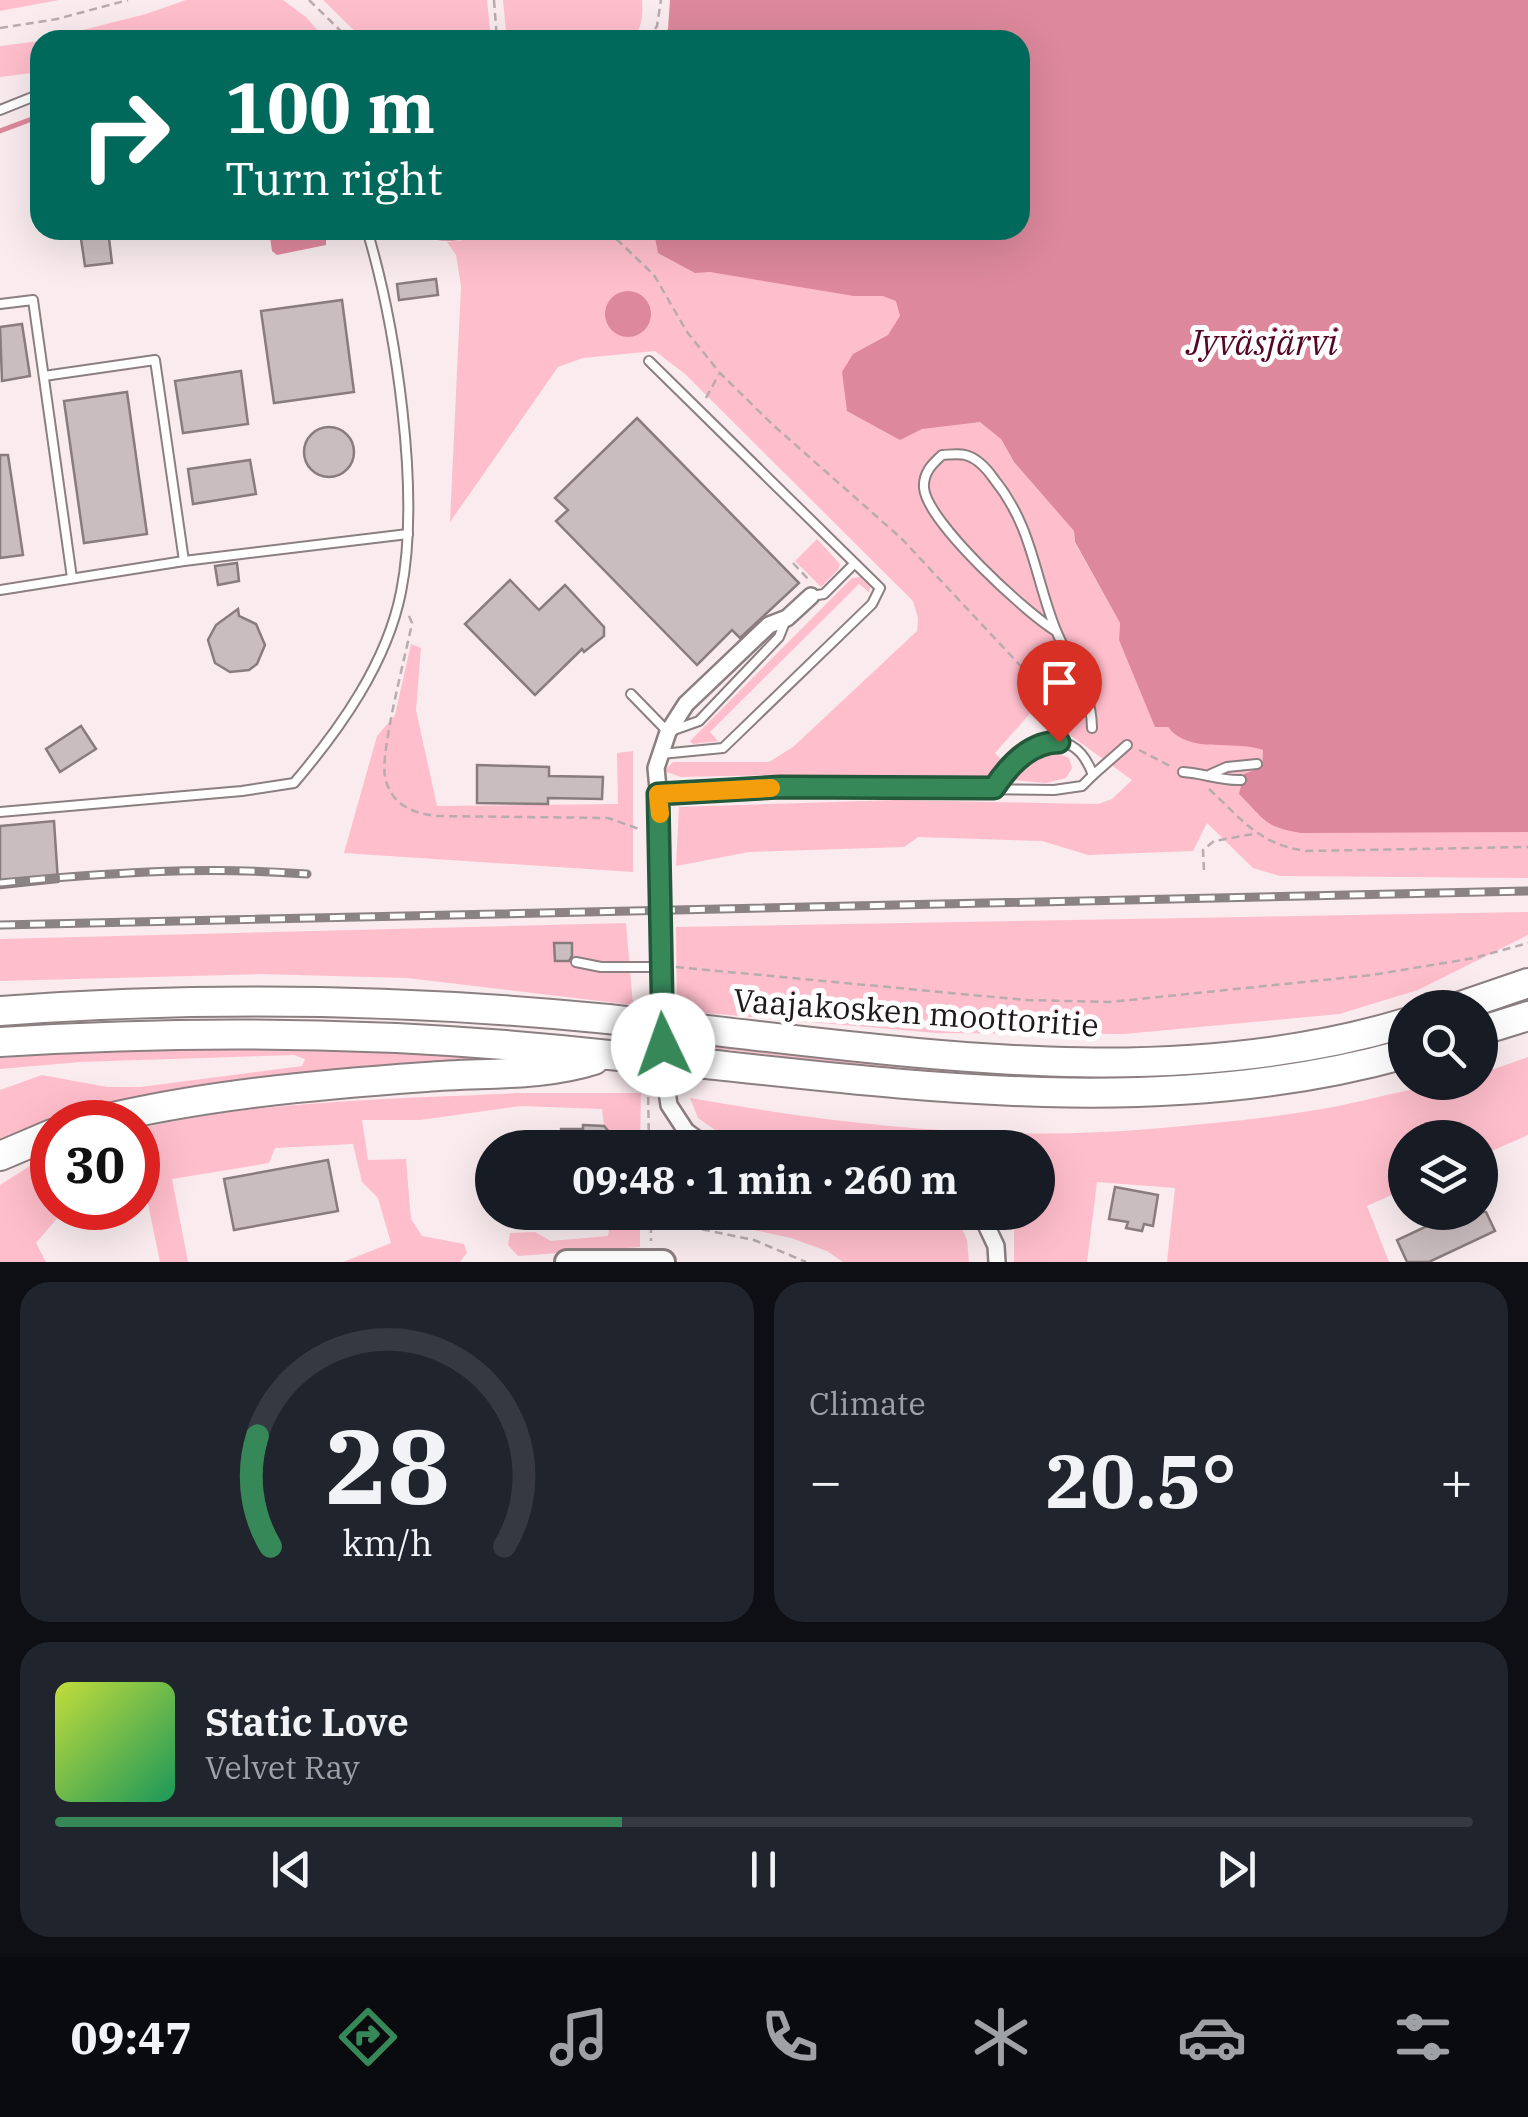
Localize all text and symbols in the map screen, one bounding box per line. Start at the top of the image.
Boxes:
text: 100 m [225,61,435,152]
icon: right [60,70,190,200]
text: Turn right [225,149,443,207]
water label: Jyväsjärvi [1185,319,1338,365]
pin [1017,640,1102,743]
icon: arrive [1032,655,1087,710]
street label: Vaajakosken moottoritie [732,978,1100,1046]
map controls [1388,990,1498,1230]
button: search [1388,990,1498,1100]
position arrow [611,993,715,1097]
speed limit sign: 30 [30,1100,160,1230]
button: layers [1388,1120,1498,1230]
text: 09:48 · 1 min · 260 m [572,1155,958,1204]
text: Climate [809,1382,926,1424]
text: 28 [325,1397,449,1533]
text: 20.5° [1045,1431,1237,1529]
text: − [809,1445,842,1516]
text: + [1440,1445,1473,1516]
text: km/h [342,1519,432,1566]
text: Static Love [205,1697,409,1746]
text: Velvet Ray [205,1746,360,1788]
icon: previous [264,1842,319,1897]
icon: pause [736,1842,791,1897]
icon: next [1209,1842,1264,1897]
icon: directions [333,2002,403,2072]
icon: music [544,2002,614,2072]
icon: phone [755,2002,825,2072]
icon: climate [966,2002,1036,2072]
icon: car [1177,2002,1247,2072]
icon: filters [1388,2002,1458,2072]
text: 09:47 [70,2008,192,2066]

